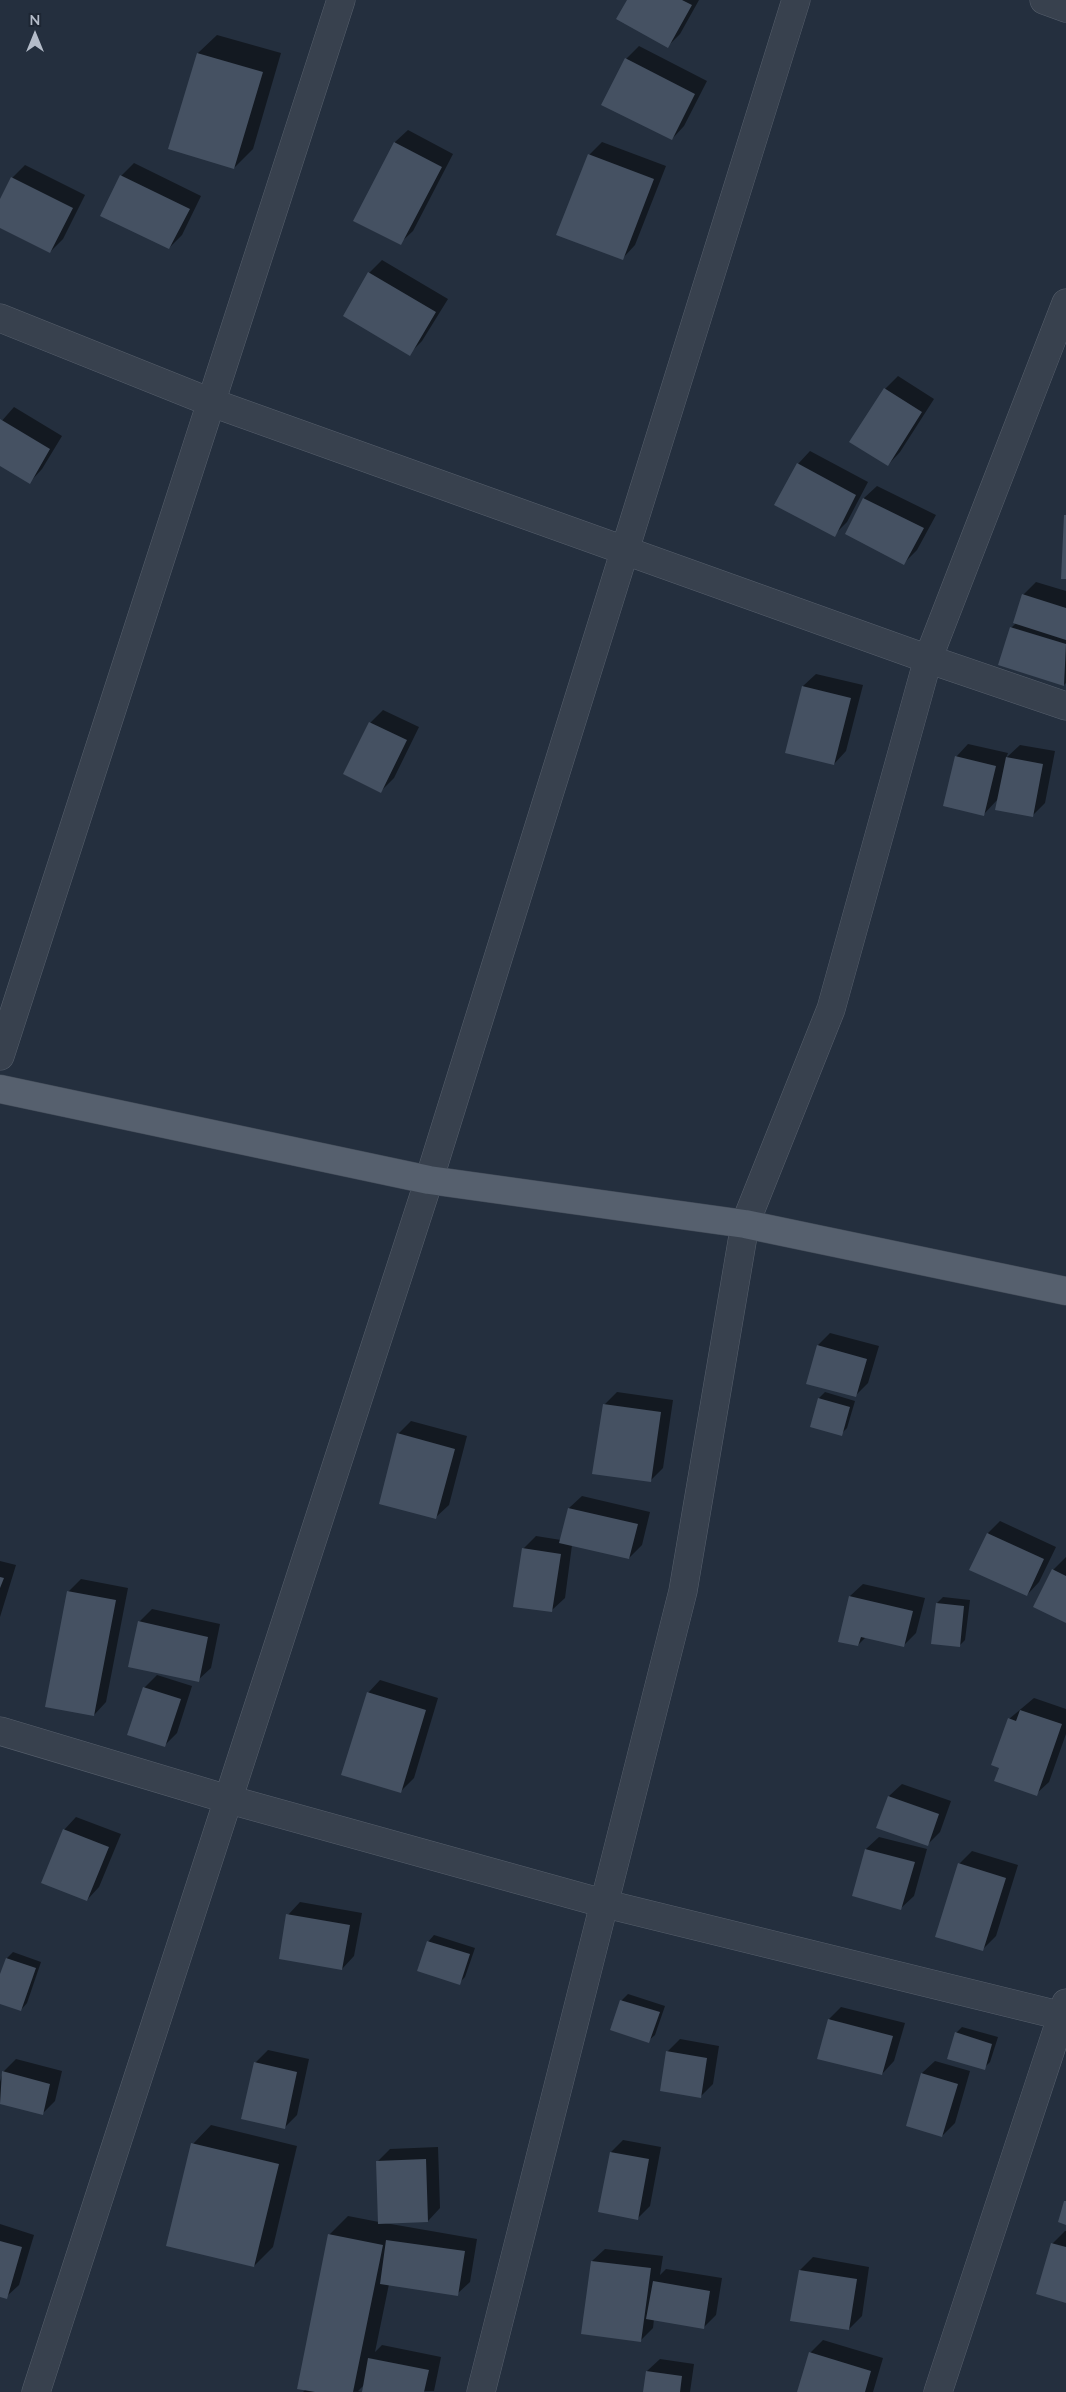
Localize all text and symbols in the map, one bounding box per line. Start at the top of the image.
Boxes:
north arrow [10,10,60,60]
text: N [30,11,40,28]

